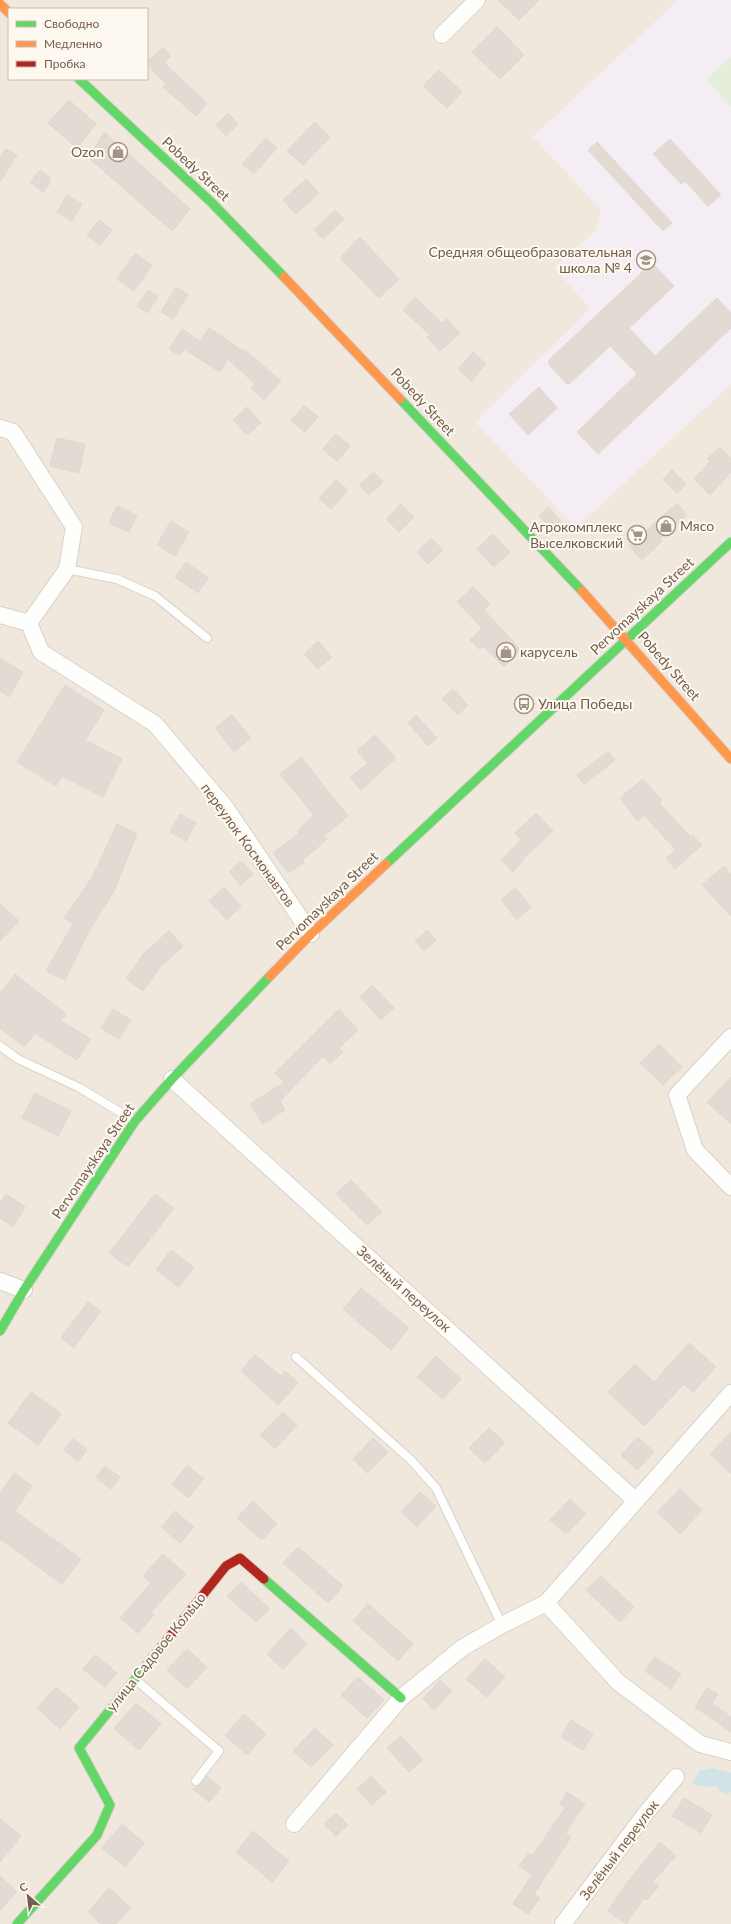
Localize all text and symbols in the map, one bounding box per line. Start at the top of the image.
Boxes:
legend [8,8,148,80]
text: Свободно [44,16,100,31]
text: Медленно [44,36,103,51]
text: Пробка [44,56,85,71]
street label: Pobedy Street [159,133,234,204]
shop icon: Ozon [107,141,129,163]
place label: Ozon [71,143,104,160]
place label: Средняя общеобразовательная школа № 4 [428,243,632,276]
school or university icon: Средняя общеобразовательная школа № 4 [635,249,657,271]
street label: Pobedy Street [388,364,459,439]
shop icon: Мясо [655,515,677,537]
place label: Мясо [680,517,714,534]
place label: Агрокомплекс Выселковский [530,518,623,551]
supermarket icon: Агрокомплекс Выселковский [626,524,648,546]
street label: Pervomayskaya Street [586,553,697,658]
street label: Pobedy Street [635,628,704,704]
shop icon: карусель [495,641,517,663]
place label: карусель [520,643,578,660]
bus stop icon: Улица Победы [513,693,535,715]
place label: Улица Победы [538,695,632,712]
street label: переулок Космонавтов [198,780,299,910]
street label: Pervomayskaya Street [272,848,381,954]
street label: Pervomayskaya Street [48,1100,137,1222]
street label: Зелёный переулок [354,1242,455,1336]
street label: улица Садовое Кольцо [102,1589,209,1715]
street label: Зелёный переулок [575,1796,662,1903]
north arrow [8,1876,48,1916]
text: С [17,1879,30,1894]

